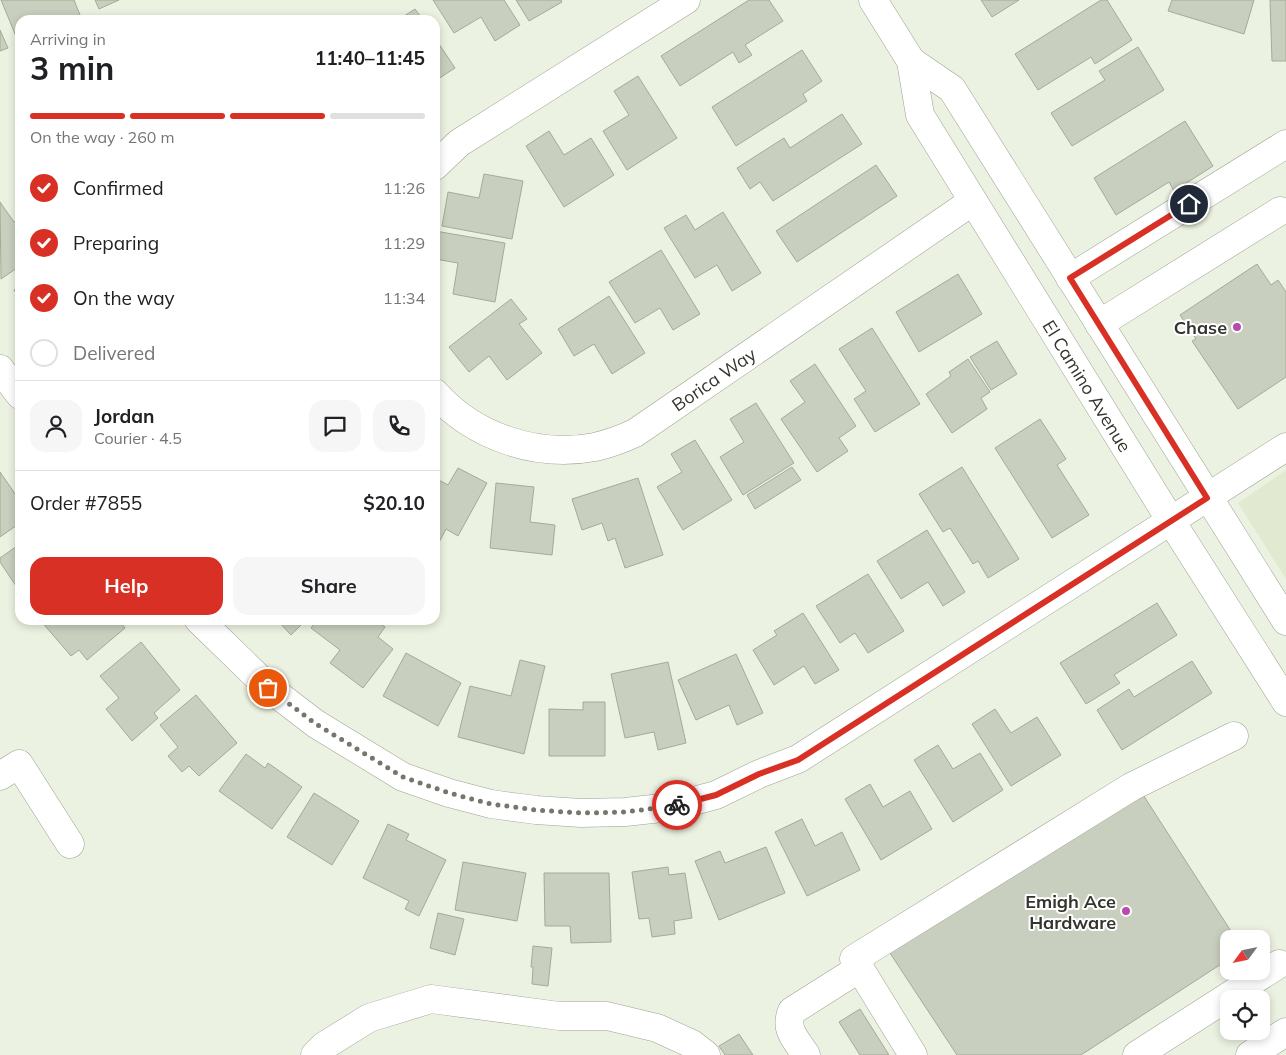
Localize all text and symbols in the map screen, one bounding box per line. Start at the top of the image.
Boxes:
text: Arriving in [30,29,106,49]
text: 11:40–11:45 [315,46,425,70]
text: 3 min [30,48,114,88]
text: On the way · 260 m [30,127,175,147]
icon: check [30,174,58,202]
text: Confirmed [73,176,164,200]
text: 11:26 [383,178,425,198]
pin [1168,183,1210,225]
icon: home [1175,190,1203,218]
icon: check [30,229,58,257]
text: Preparing [73,231,159,255]
text: 11:29 [383,233,425,253]
icon: check [30,284,58,312]
text: On the way [73,286,175,310]
text: 11:34 [383,288,425,308]
street label: El Camino Avenue [1038,316,1137,456]
place label: Chase [1174,316,1227,339]
marker: Chase [1231,321,1243,333]
text: Delivered [73,341,155,365]
street label: Borica Way [667,342,760,416]
button: person [30,400,82,452]
button: chat [309,400,361,452]
button: phone [373,400,425,452]
text: Jordan [94,404,154,428]
text: Courier · 4.5 [94,428,182,448]
text: Order #7855 [30,491,142,515]
text: $20.10 [363,491,425,515]
button: Help [30,557,223,615]
button: Share [233,557,425,615]
pin [247,667,289,709]
icon: bag [254,674,282,702]
courier [652,780,702,830]
icon: bike [663,791,691,819]
place label: Emigh Ace Hardware [1025,890,1116,934]
marker: Emigh Ace Hardware [1120,905,1132,917]
north arrow [1220,930,1270,980]
map controls [1220,930,1270,1040]
button: locate [1220,990,1270,1040]

